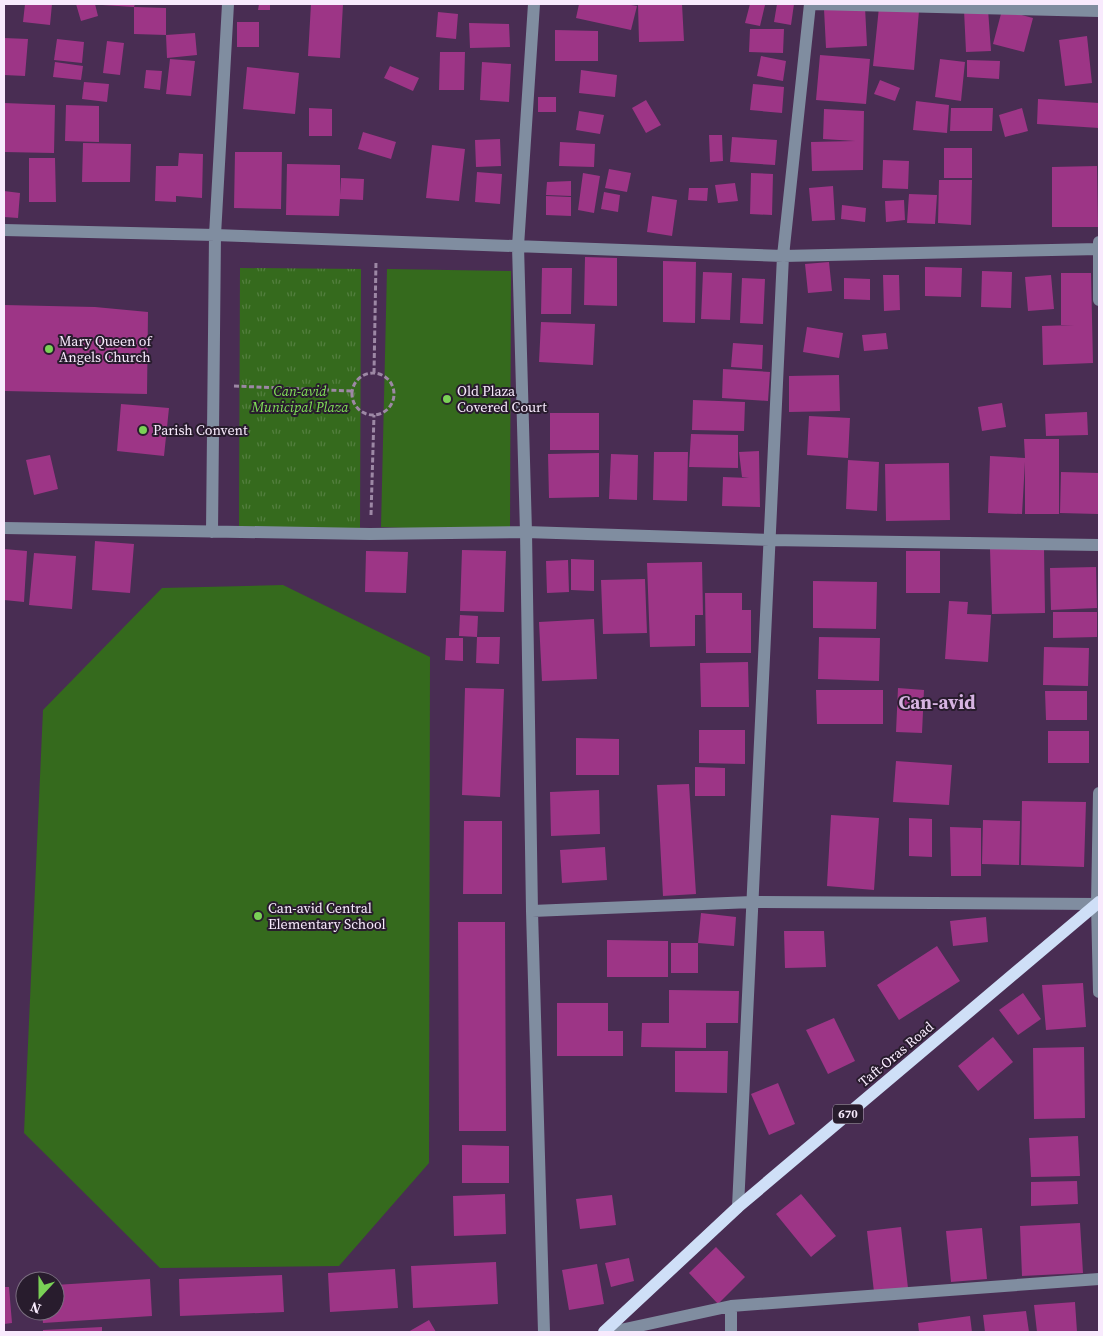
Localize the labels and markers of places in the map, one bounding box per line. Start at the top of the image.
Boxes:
place label: Mary Queen of Angels Church [59,331,153,367]
marker: Mary Queen of Angels Church [43,343,55,355]
place label: Old Plaza Covered Court [457,381,547,417]
marker: Old Plaza Covered Court [441,393,453,405]
place label: Parish Convent [153,420,248,440]
marker: Parish Convent [137,424,149,436]
place label: Can-avid Central Elementary School [268,898,386,934]
marker: Can-avid Central Elementary School [252,910,264,922]

